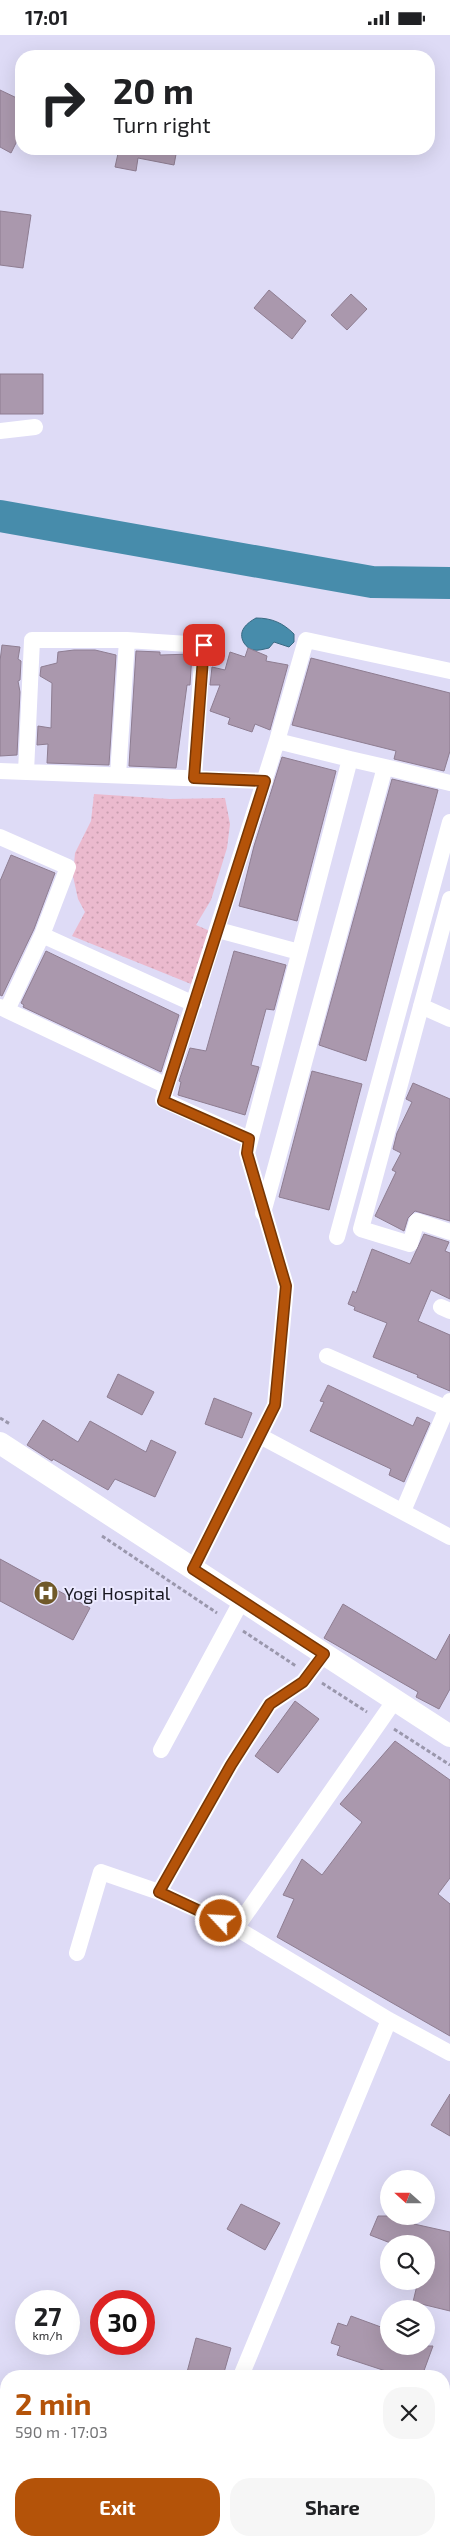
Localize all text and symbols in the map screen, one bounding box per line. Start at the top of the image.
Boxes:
text: 17:01 [25,6,68,29]
text: 20 m [113,69,194,111]
icon: right [30,70,95,135]
text: Turn right [113,111,211,137]
pin [183,624,225,666]
icon: arrive [190,631,218,659]
hospital icon: Yogi Hospital [33,1580,59,1606]
place label: Yogi Hospital [64,1582,171,1604]
position arrow [194,1894,246,1946]
north arrow [380,2170,435,2225]
map controls [380,2170,435,2355]
button: search [380,2235,435,2290]
speed limit sign: 30 [90,2290,155,2355]
button: layers [380,2300,435,2355]
text: 27 [34,2301,61,2331]
text: km/h [33,2328,62,2342]
text: 2 min [15,2385,92,2421]
button: close [383,2387,435,2439]
text: 590 m · 17:03 [15,2422,108,2441]
button: Exit [15,2478,220,2536]
button: Share [230,2478,435,2536]

